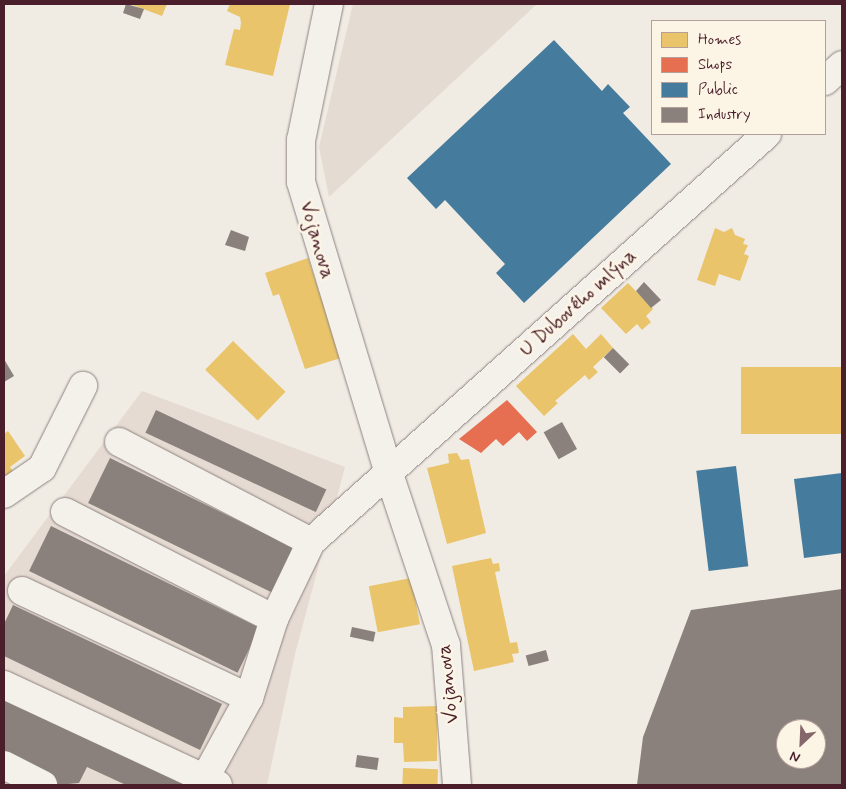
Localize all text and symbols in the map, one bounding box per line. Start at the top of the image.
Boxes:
legend [651,20,826,135]
text: Homes [698,30,741,50]
text: Shops [698,55,732,75]
text: Public [698,80,738,100]
text: Industry [698,105,751,125]
street label: Vojanova [294,198,340,282]
street label: U Dubového mlýna [514,243,642,363]
street label: Vojanova [432,643,464,725]
north arrow [776,719,826,769]
text: N [787,747,803,767]

